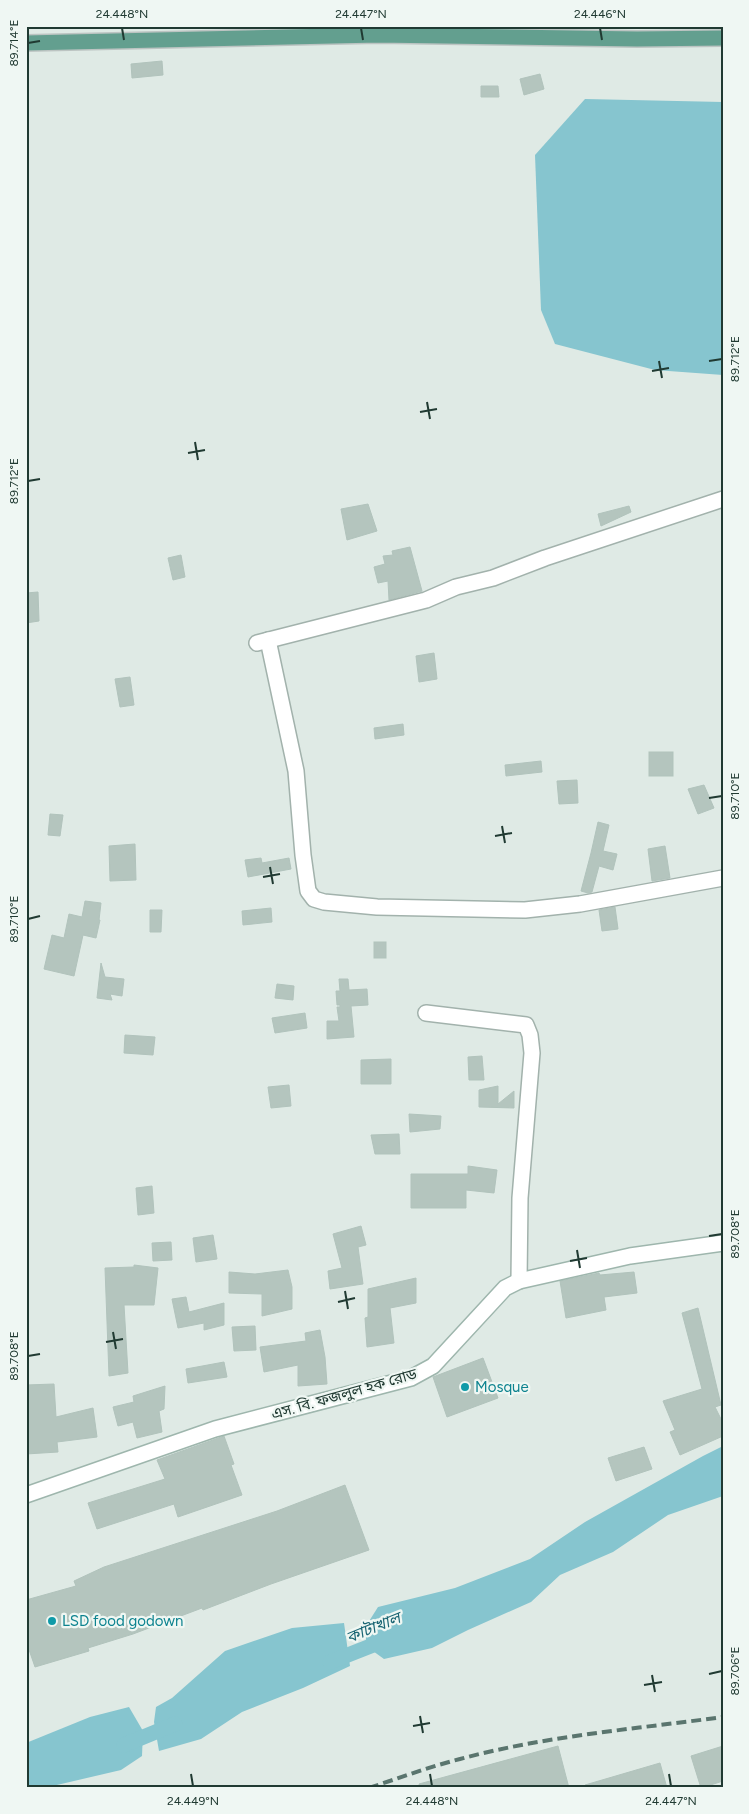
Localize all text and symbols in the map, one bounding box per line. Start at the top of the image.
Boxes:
text: 24.448°N [96,7,148,21]
text: 24.447°N [335,7,387,21]
text: 24.446°N [574,7,626,21]
text: 89.714°E [7,19,21,67]
text: 89.712°E [728,336,742,382]
text: 89.712°E [7,458,21,504]
text: 89.710°E [728,772,742,820]
text: 89.710°E [7,895,21,943]
text: 89.708°E [728,1209,742,1259]
text: 89.708°E [7,1331,21,1381]
street label: এস. বি. ফজলুল হক রোড [269,1364,419,1423]
place label: Mosque [475,1378,529,1396]
marker: Mosque [459,1381,471,1393]
water label: কাটাখাল [343,1607,406,1647]
place label: LSD food godown [62,1612,183,1630]
marker: LSD food godown [46,1615,58,1627]
text: 89.706°E [728,1646,742,1696]
text: 24.449°N [167,1794,219,1808]
text: 24.448°N [406,1794,458,1808]
text: 24.447°N [645,1794,697,1808]

